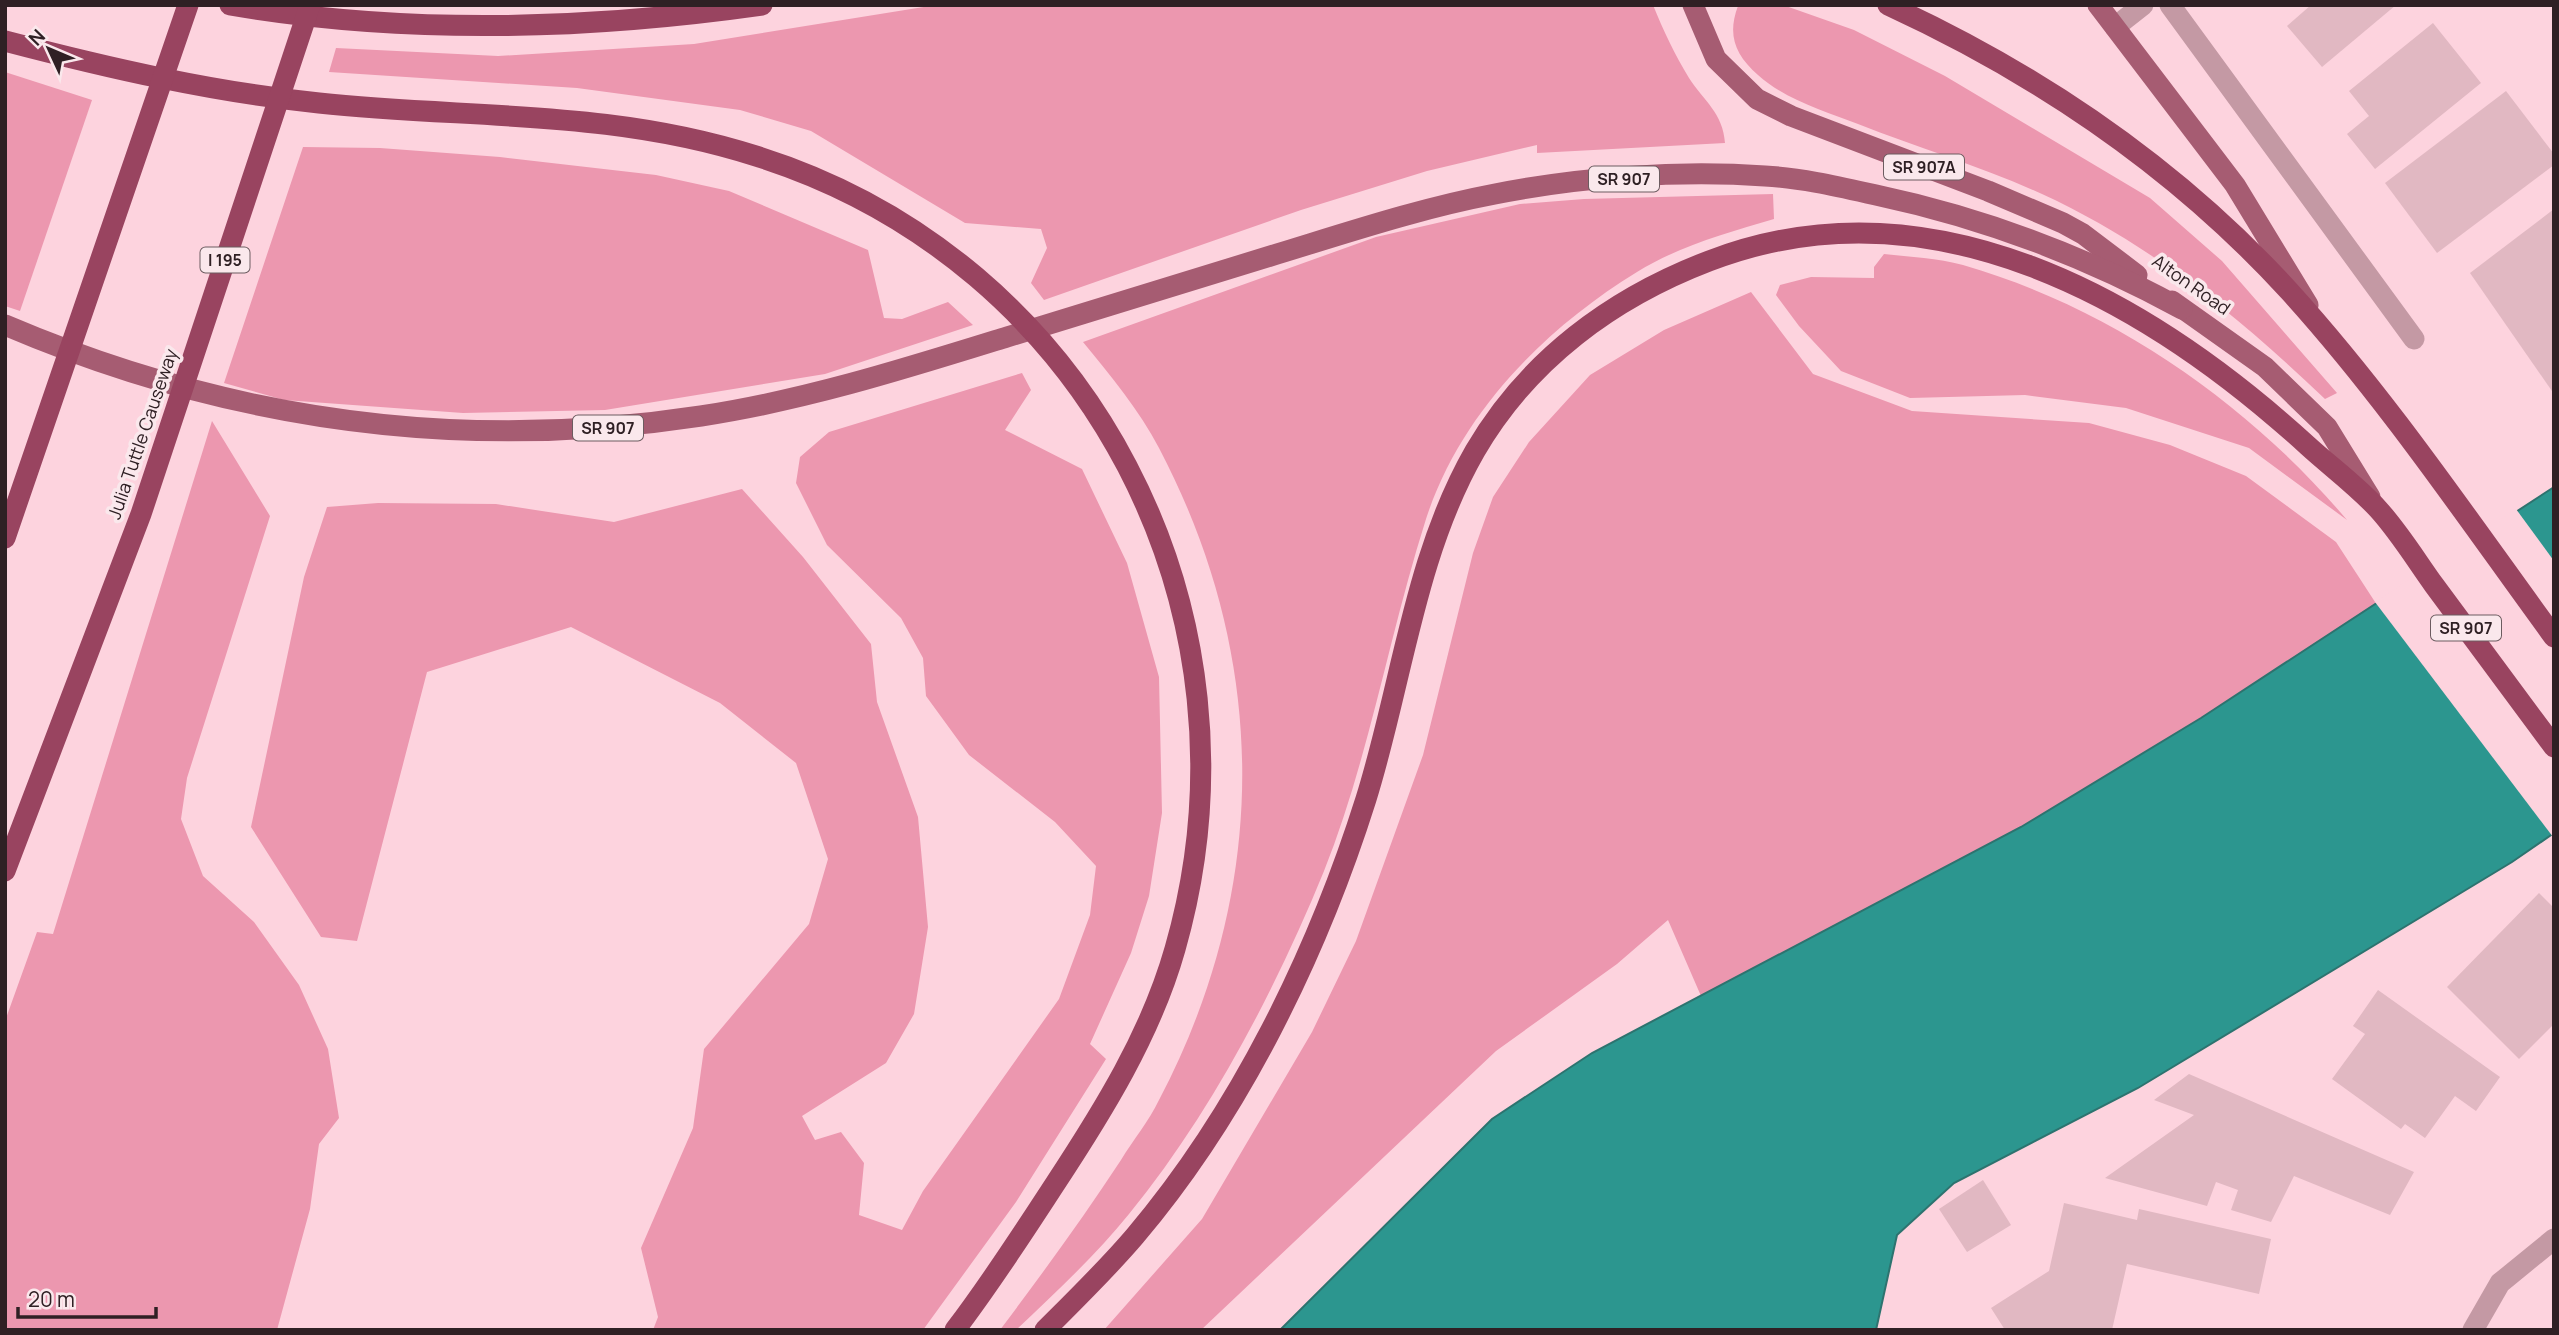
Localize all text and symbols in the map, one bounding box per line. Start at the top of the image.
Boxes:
north arrow [14,14,84,84]
text: N [23,23,51,51]
road number: SR 907A [1884,154,1964,180]
road number: SR 907 [1589,167,1659,192]
road number: I 195 [201,248,250,272]
street label: Alton Road [2148,249,2235,320]
street label: Julia Tuttle Causeway [102,345,183,522]
road number: SR 907 [573,416,643,440]
road number: SR 907 [2431,615,2501,640]
scale bar [18,1276,156,1320]
text: 20 m [28,1285,75,1313]

